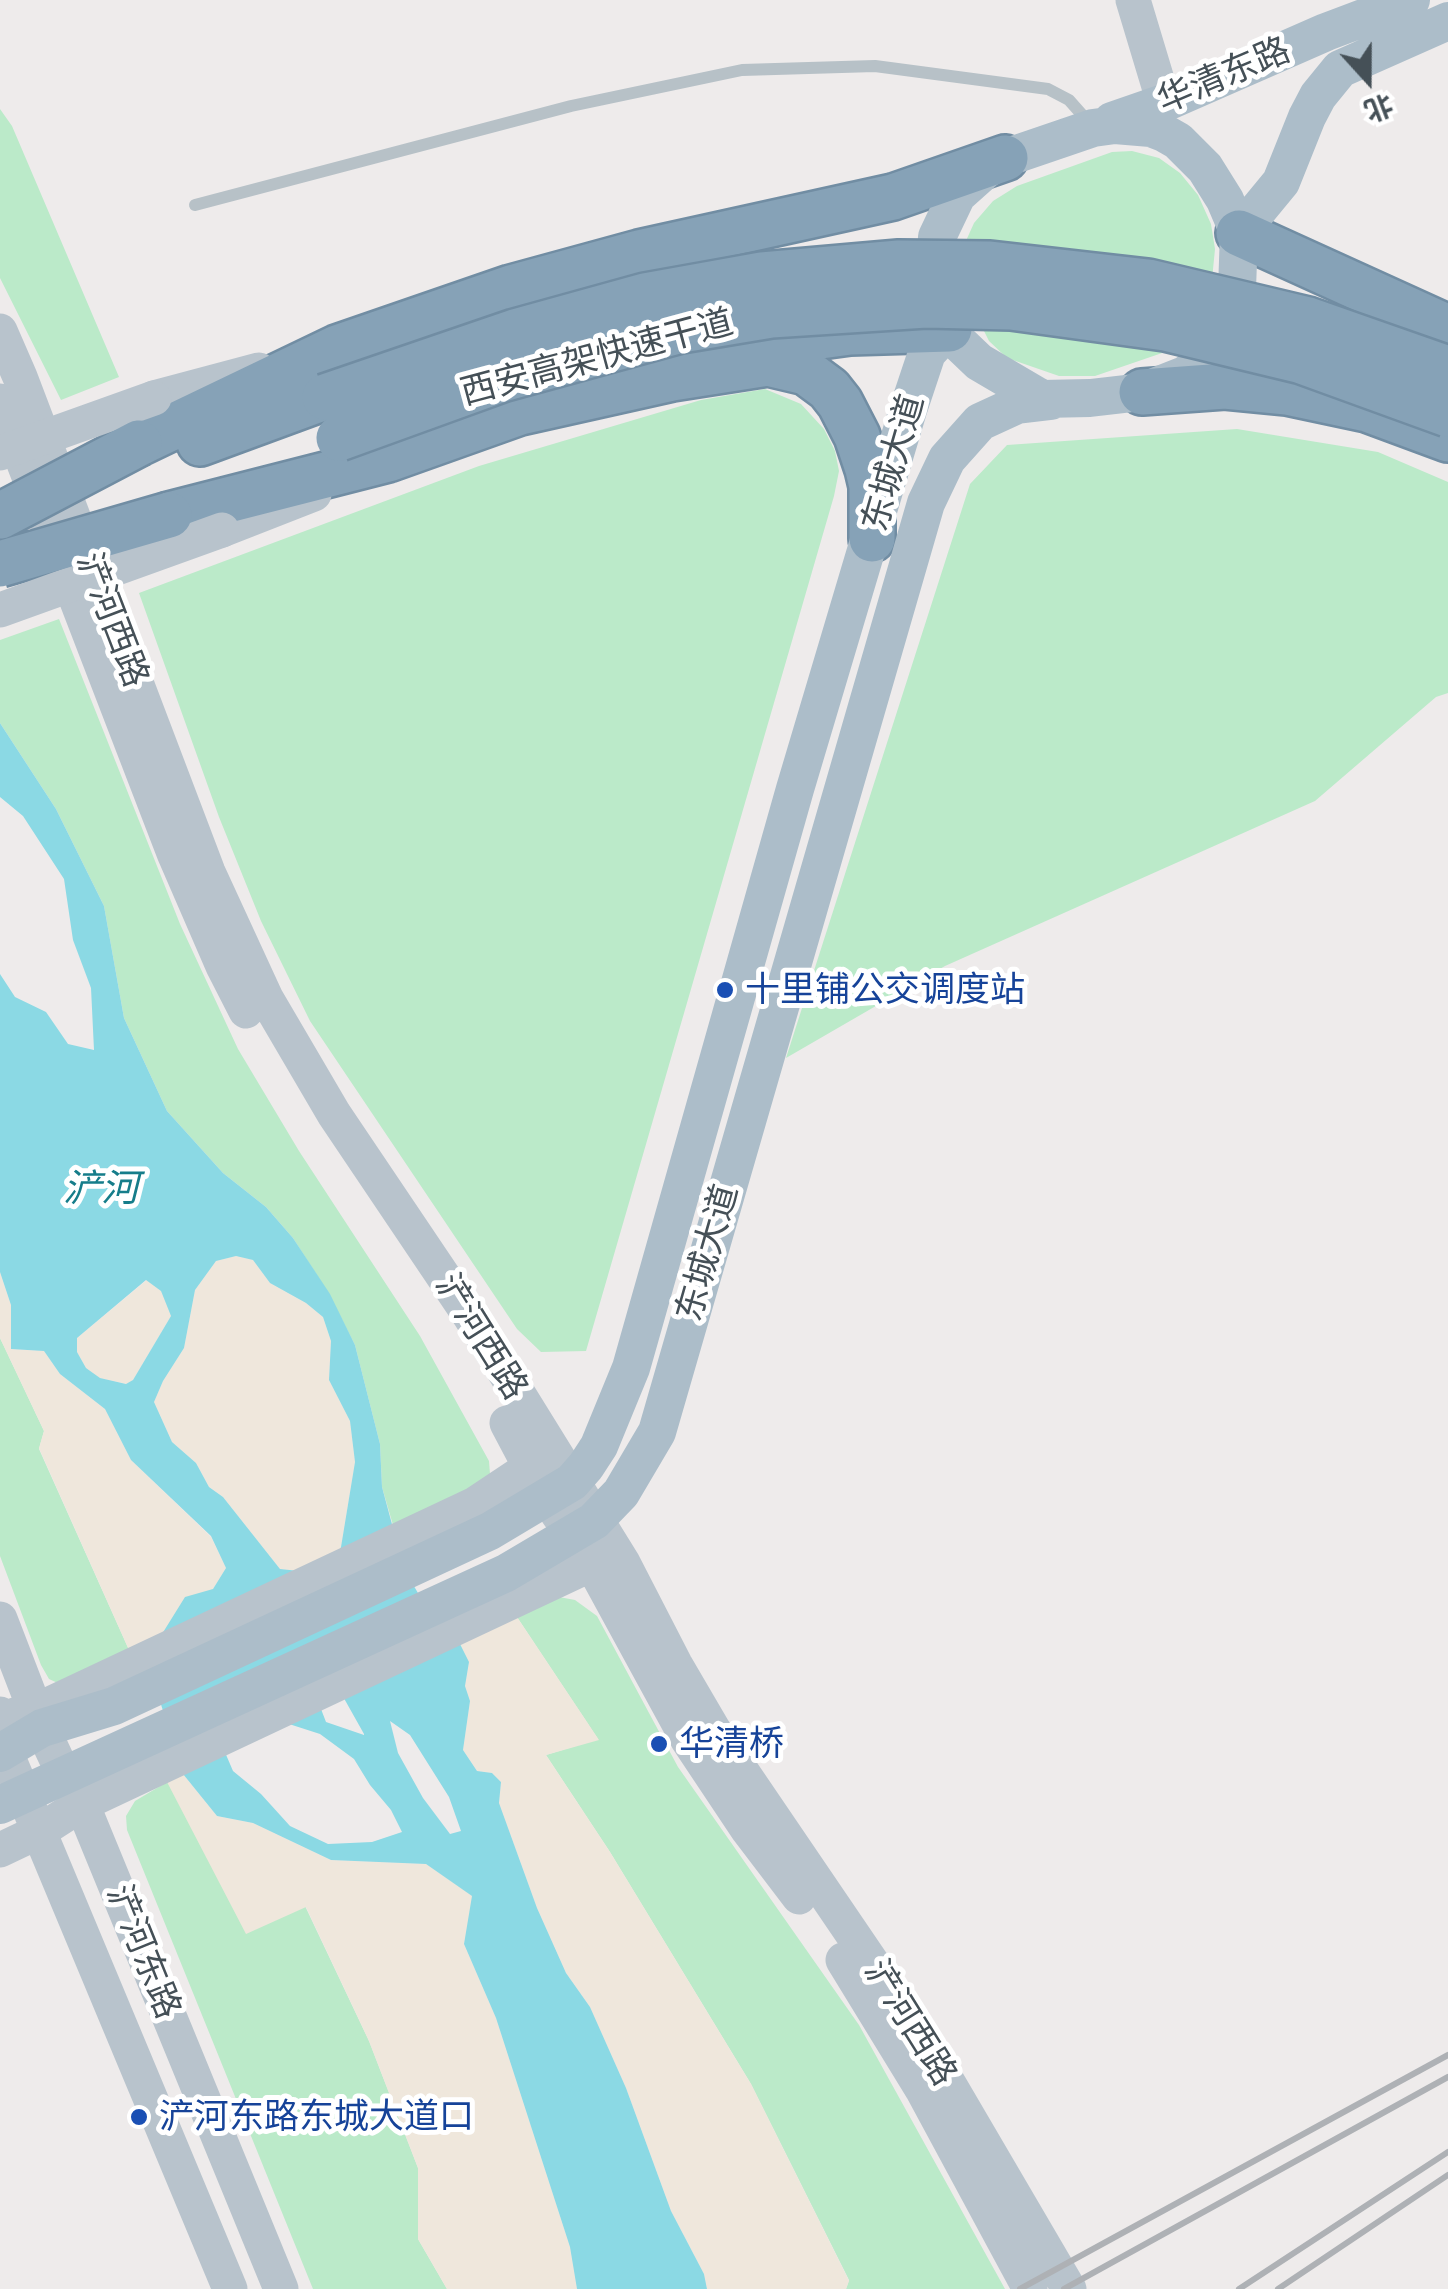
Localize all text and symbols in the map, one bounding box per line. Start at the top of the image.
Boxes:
street label: 华清东路 [1151,29,1297,123]
north arrow [1318,30,1418,130]
text: 北 [1360,87,1398,130]
street label: 西安高架快速干道 [456,301,738,415]
street label: 东城大道 [855,390,933,536]
street label: 浐河西路 [67,547,157,693]
place label: 十里铺公交调度站 [745,969,1025,1011]
marker: 十里铺公交调度站 [714,979,736,1001]
water label: 浐河 [63,1167,139,1213]
street label: 东城大道 [669,1180,747,1326]
street label: 浐河西路 [426,1267,536,1407]
place label: 华清桥 [679,1723,784,1765]
marker: 华清桥 [648,1733,670,1755]
street label: 浐河东路 [97,1879,189,2025]
street label: 浐河西路 [855,1953,965,2093]
place label: 浐河东路东城大道口 [159,2096,474,2138]
marker: 浐河东路东城大道口 [128,2106,150,2128]

